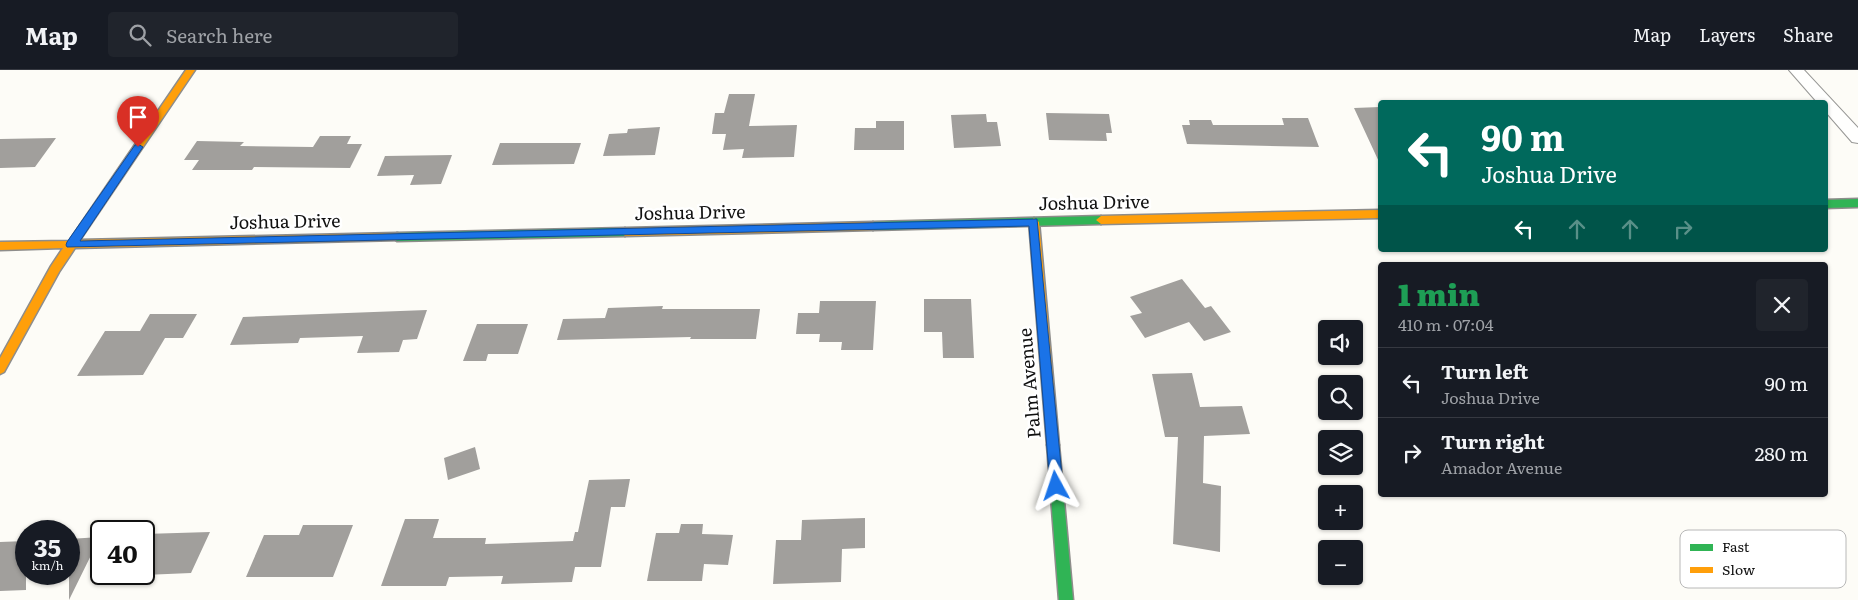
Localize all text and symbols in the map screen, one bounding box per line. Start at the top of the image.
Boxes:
search box [108,12,458,57]
text: Map [25,17,78,52]
icon: search [126,21,154,49]
text: Search here [166,21,272,49]
text: Map [1633,21,1671,48]
text: Layers [1699,21,1755,48]
text: Share [1783,21,1833,48]
pin [117,96,159,147]
icon: arrive [124,103,152,131]
text: 90 m [1481,110,1565,162]
icon: left [1398,120,1463,185]
text: Joshua Drive [1481,157,1617,190]
street label: Joshua Drive [1038,187,1150,216]
street label: Joshua Drive [634,197,746,226]
street label: Joshua Drive [229,206,341,235]
icon: left [1510,215,1538,243]
icon: ahead [1563,215,1591,243]
icon: ahead [1616,215,1644,243]
icon: right [1669,215,1697,243]
text: 1 min [1398,271,1480,315]
button: close [1756,279,1808,331]
text: 410 m · 07:04 [1398,312,1493,336]
map controls [1318,320,1363,585]
button: sound [1318,320,1363,365]
street label: Palm Avenue [1010,327,1047,439]
text: Turn left [1441,357,1528,385]
icon: left [1398,369,1426,397]
text: 90 m [1765,369,1808,397]
button: search [1318,375,1363,420]
text: Joshua Drive [1441,385,1540,409]
text: Turn right [1441,427,1545,455]
button: layers [1318,430,1363,475]
icon: right [1398,439,1426,467]
text: 280 m [1755,439,1808,467]
text: Amador Avenue [1441,455,1562,479]
position arrow [1029,459,1081,511]
button: + [1318,485,1363,530]
speed limit sign: 40 [90,520,155,585]
text: 35 [34,528,61,565]
legend [1680,530,1846,588]
text: Fast [1722,536,1750,556]
button: − [1318,540,1363,585]
text: km/h [32,556,63,574]
text: Slow [1722,559,1755,579]

